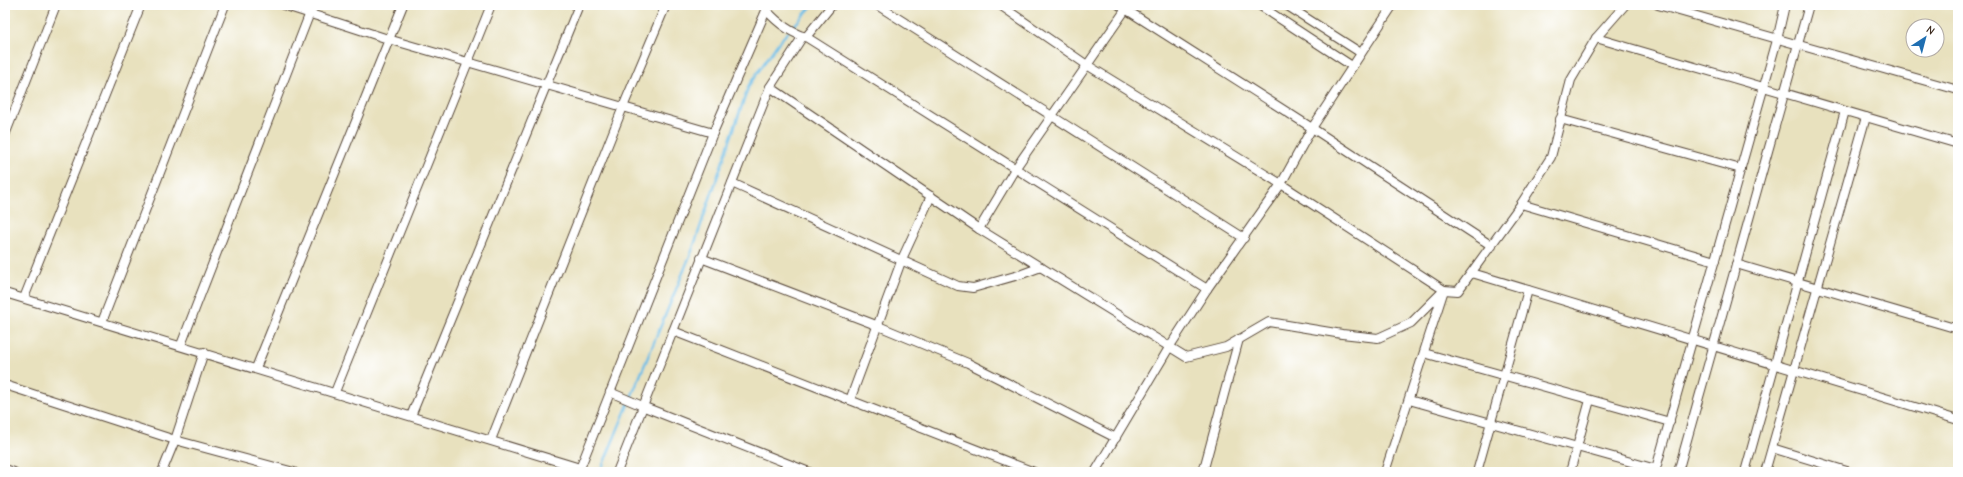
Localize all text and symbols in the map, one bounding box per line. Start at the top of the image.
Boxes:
north arrow [1905,18,1945,58]
text: N [1924,23,1937,38]

